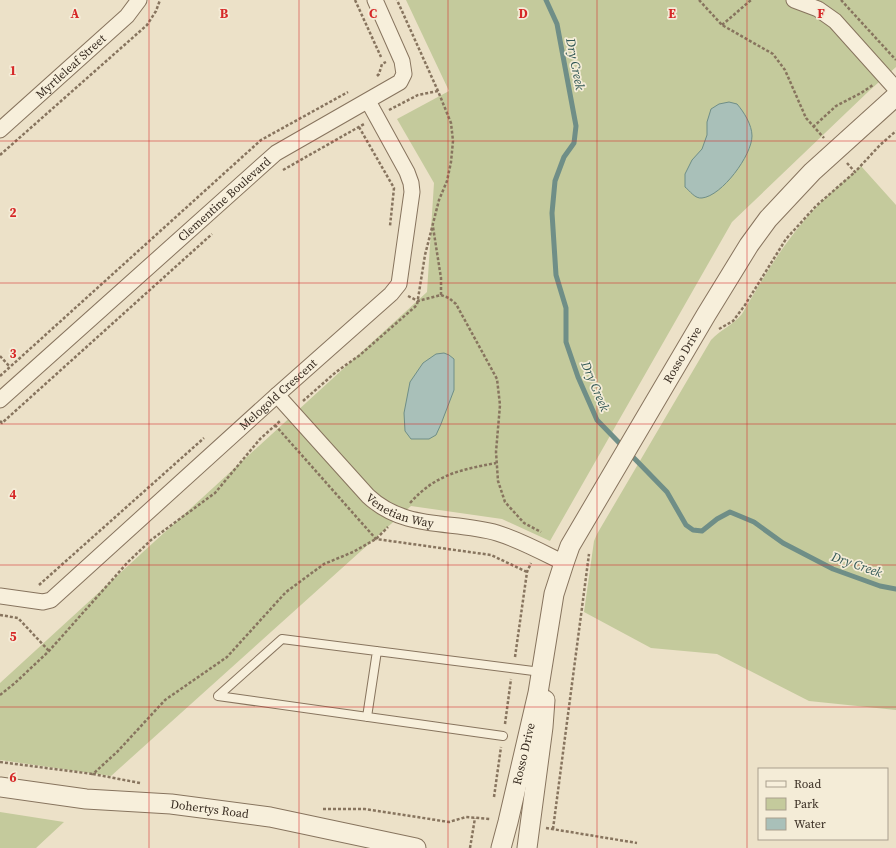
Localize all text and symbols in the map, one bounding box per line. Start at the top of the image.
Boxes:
text: A [71,5,80,22]
text: B [220,5,229,22]
text: C [369,5,377,22]
text: D [518,5,528,22]
text: E [668,5,676,22]
text: F [817,5,825,22]
street label: Myrtleleaf Street [32,31,109,102]
water label: Dry Creek [562,36,589,92]
text: 1 [9,62,17,79]
street label: Clementine Boulevard [174,153,274,245]
text: 2 [9,204,17,221]
street label: Rosso Drive [660,324,705,386]
text: 3 [9,345,17,362]
street label: Melogold Crescent [236,355,321,434]
water label: Dry Creek [577,358,614,415]
text: 4 [9,486,17,503]
street label: Venetian Way [362,490,436,531]
water label: Dry Creek [828,548,885,581]
text: 5 [9,628,17,645]
street label: Rosso Drive [509,721,539,786]
legend [758,768,888,840]
text: 6 [9,769,17,786]
text: Road [794,776,821,792]
street label: Dohertys Road [170,796,250,822]
text: Park [794,796,819,812]
text: Water [794,816,826,832]

